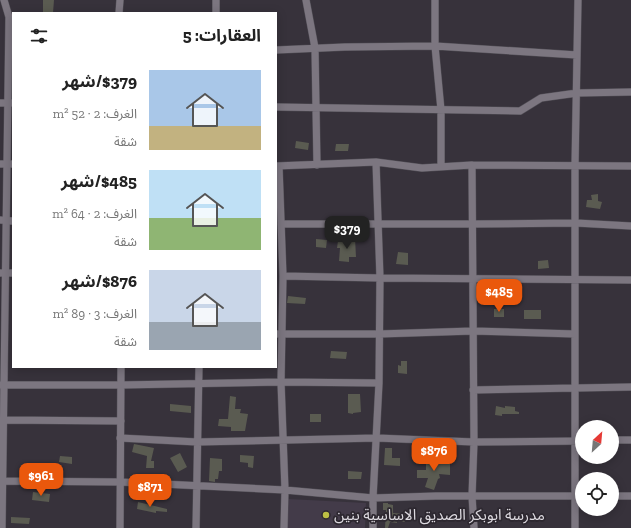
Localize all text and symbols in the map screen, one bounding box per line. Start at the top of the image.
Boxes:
icon: filters [28,25,50,47]
text: العقارات: 5 [183,25,261,45]
text: $379/شهر [62,71,137,91]
icon: home [181,86,229,134]
text: الغرف: 2 · 52 m² [53,106,137,121]
text: شقة [114,134,137,149]
text: $485/شهر [61,171,137,191]
icon: home [181,186,229,234]
text: الغرف: 2 · 64 m² [52,206,137,221]
pin: $379 [323,216,371,250]
text: $379 [334,221,360,236]
text: شقة [114,234,137,249]
text: $876/شهر [62,271,137,291]
pin: $485 [475,279,523,313]
text: $485 [485,284,513,299]
icon: home [181,286,229,334]
text: الغرف: 3 · 89 m² [53,306,137,321]
text: شقة [114,334,137,349]
north arrow [575,420,619,464]
map controls [575,420,619,516]
pin: $876 [410,438,458,472]
text: $876 [421,443,447,458]
pin: $961 [17,463,65,497]
text: $961 [28,468,54,483]
button: locate [575,472,619,516]
pin: $871 [126,474,174,508]
text: $871 [137,479,163,494]
place label: مدرسة ابوبكر الصديق الاساسية بنين [334,506,545,525]
marker: مدرسة ابوبكر الصديق الاساسية بنين [321,510,331,520]

